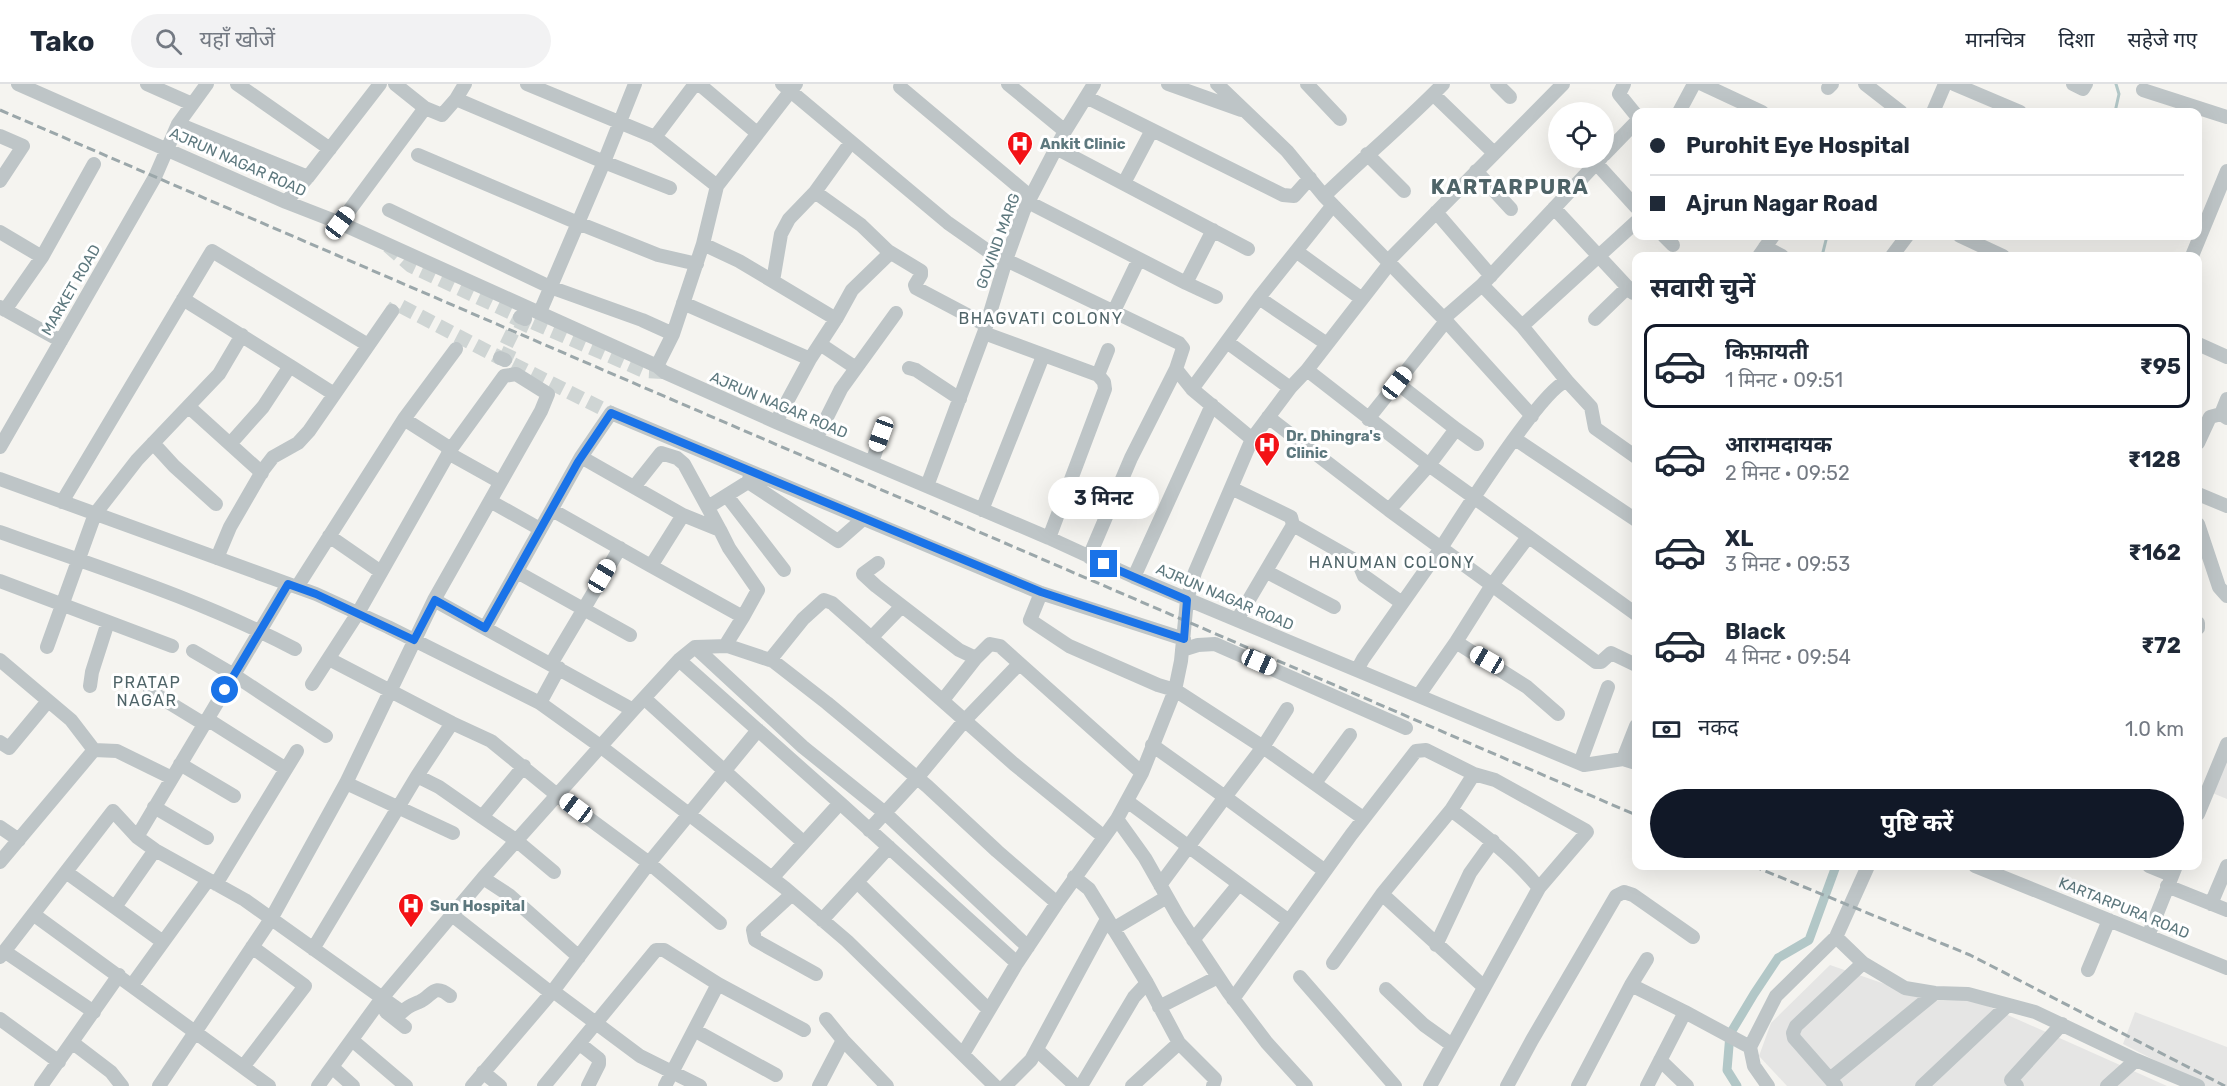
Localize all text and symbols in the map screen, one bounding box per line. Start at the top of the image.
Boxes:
search box [131,14,551,68]
text: Tako [30,25,95,58]
icon: search [152,25,185,58]
text: यहाँ खोजें [200,26,275,53]
text: मानचित्र [1965,27,2025,52]
text: दिशा [2058,27,2094,52]
text: सहेजे गए [2127,27,2197,52]
map controls [1548,102,1614,168]
button: locate [1548,102,1614,168]
street label: AJRUN NAGAR ROAD [167,124,309,200]
hospital icon: Ankit Clinic [1005,129,1035,167]
text: Purohit Eye Hospital [1686,132,1910,159]
place label: Ankit Clinic [1040,135,1126,153]
district label: KARTARPURA [1431,174,1589,199]
text: Ajrun Nagar Road [1686,190,1878,217]
street label: GOVIND MARG [972,191,1024,291]
car [322,203,358,243]
street label: MARKET ROAD [38,241,104,339]
text: सवारी चुनें [1650,272,1755,304]
district label: BHAGVATI COLONY [958,309,1124,328]
text: किफ़ायती [1725,338,1809,365]
icon: car [1653,339,1707,393]
text: ₹95 [2139,353,2181,380]
car [1379,363,1415,403]
street label: AJRUN NAGAR ROAD [707,368,851,442]
text: 1 मिनट · 09:51 [1725,368,1843,392]
car [866,414,896,454]
place label: Dr. Dhingra's Clinic [1286,427,1381,462]
hospital icon: Dr. Dhingra's Clinic [1252,430,1282,468]
text: आरामदायक [1725,431,1832,458]
icon: car [1653,432,1707,486]
text: ₹128 [2128,446,2181,473]
text: 2 मिनट · 09:52 [1725,461,1850,485]
callout: 3 मिनट [1048,477,1160,519]
text: 3 मिनट [1074,486,1133,510]
icon: car [1653,525,1707,579]
text: XL [1725,525,1753,552]
text: ₹162 [2128,539,2181,566]
route end [1090,550,1117,577]
text: 3 मिनट · 09:53 [1725,552,1850,576]
district label: HANUMAN COLONY [1309,553,1475,572]
car [585,556,619,596]
street label: AJRUN NAGAR ROAD [1153,560,1297,634]
icon: car [1653,618,1707,672]
text: Black [1725,618,1786,645]
text: ₹72 [2141,632,2181,659]
car [1467,643,1507,677]
text: 4 मिनट · 09:54 [1725,645,1851,669]
car [1239,646,1279,678]
district label: PRATAP NAGAR [113,673,181,710]
route start [211,676,238,703]
icon: cash [1650,713,1683,746]
text: नकद [1698,714,1739,741]
text: 1.0 km [2125,717,2184,741]
button: पुष्टि करें [1650,789,2184,858]
car [556,790,596,826]
street label: KARTARPURA ROAD [2056,873,2192,943]
hospital icon: Sun Hospital [396,891,426,929]
place label: Sun Hospital [430,897,525,915]

